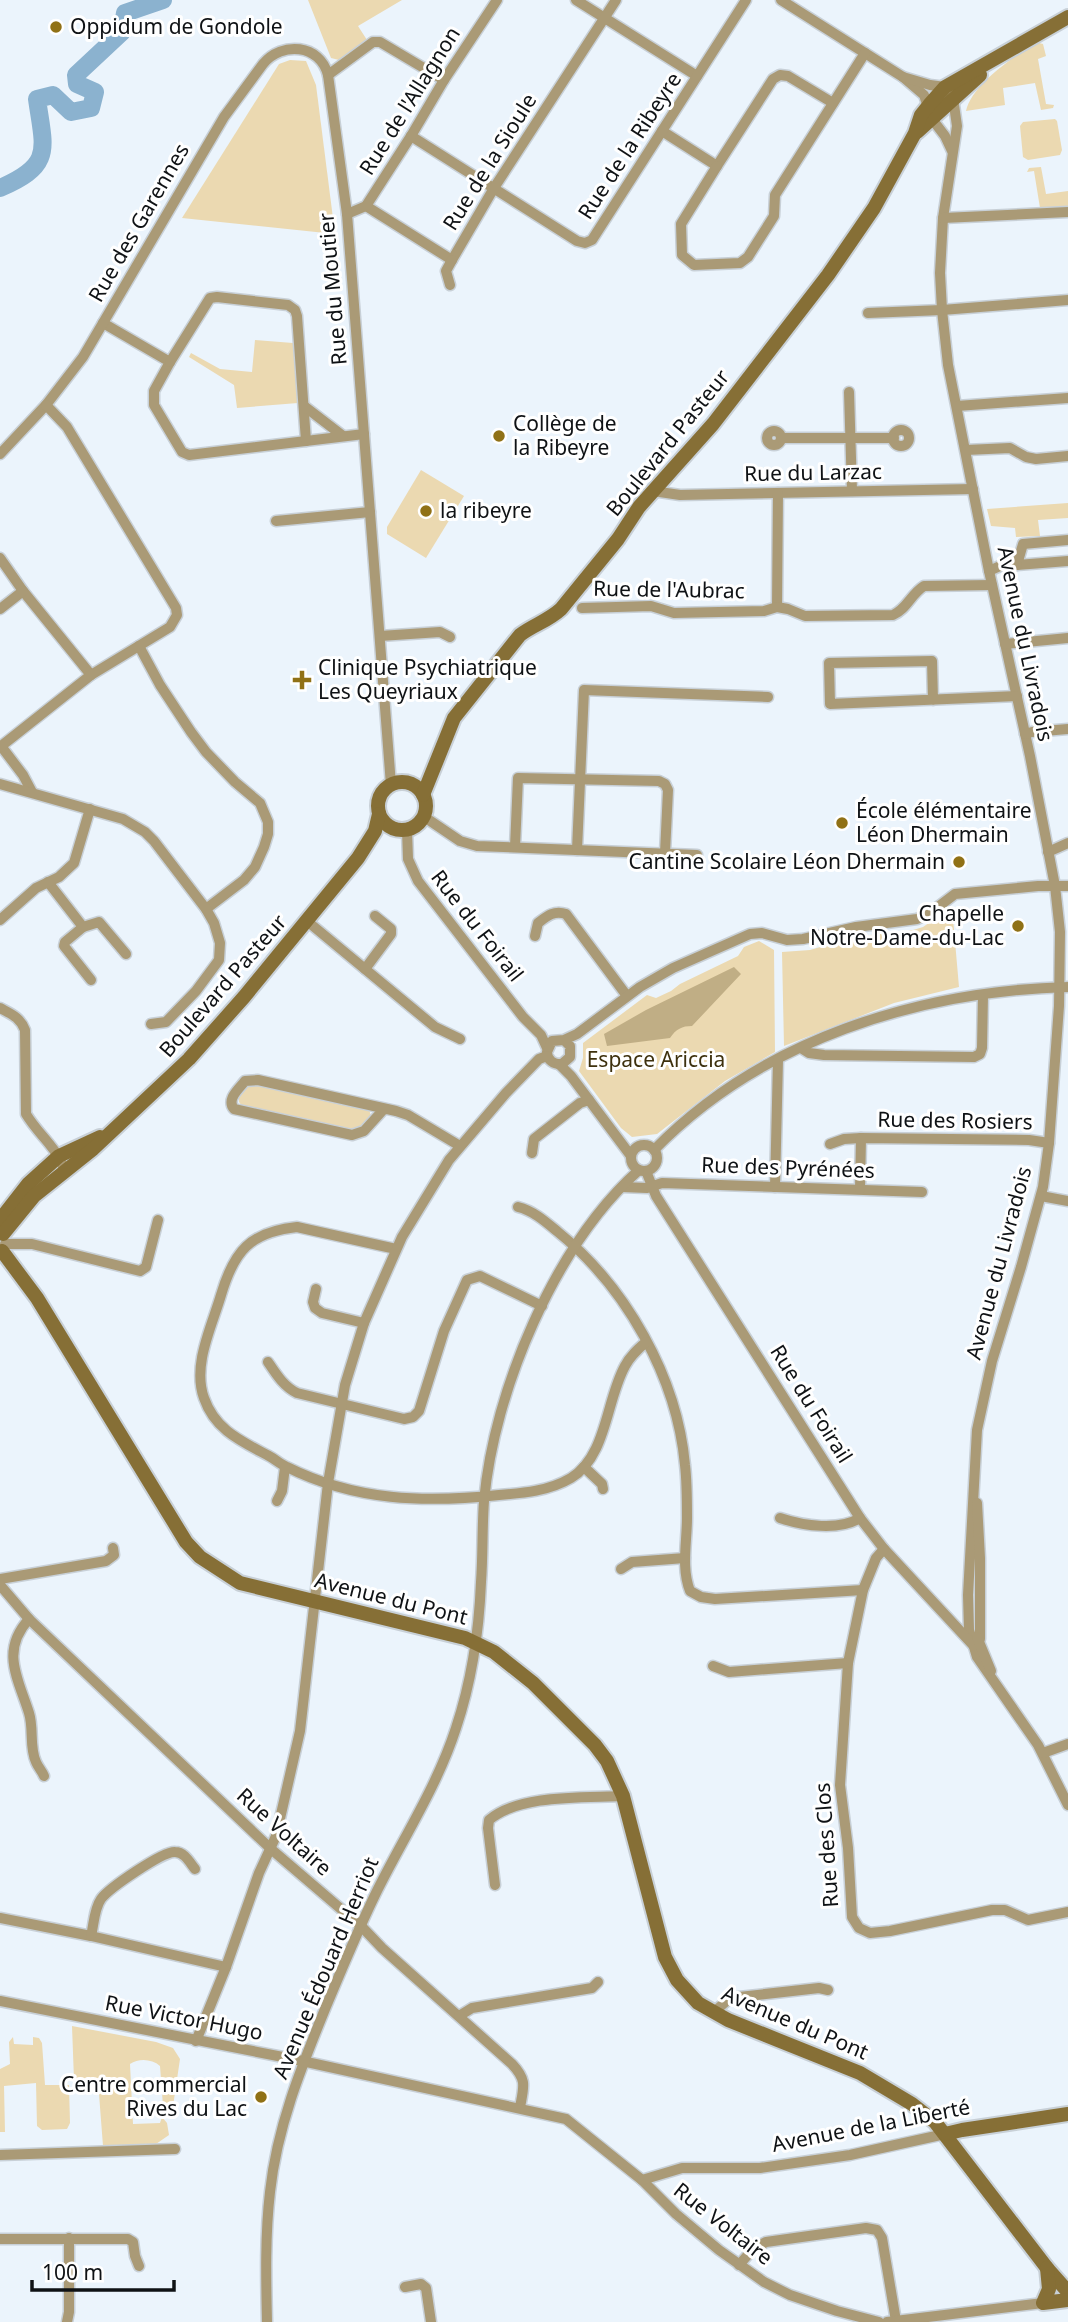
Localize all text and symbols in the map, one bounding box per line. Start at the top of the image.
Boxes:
place label: Oppidum de Gondole [70,12,283,40]
marker: Oppidum de Gondole [48,19,64,35]
street label: Rue de l'Allagnon [352,21,466,180]
street label: Rue de la Ribeyre [571,67,687,224]
street label: Rue de la Sioule [436,88,542,235]
street label: Rue des Garennes [81,138,195,307]
street label: Rue du Moutier [311,211,353,366]
street label: Boulevard Pasteur [599,363,735,521]
place label: Collège de la Ribeyre [513,409,617,461]
marker: Collège de la Ribeyre [491,428,507,444]
street label: Rue du Larzac [744,457,882,487]
place label: la ribeyre [440,496,532,524]
marker: la ribeyre [418,503,434,519]
street label: Avenue du Livradois [992,544,1060,744]
street label: Rue de l'Aubrac [593,574,745,604]
place label: Clinique Psychiatrique Les Queyriaux [318,653,537,705]
marker: Clinique Psychiatrique Les Queyriaux [292,670,312,690]
place label: École élémentaire Léon Dhermain [856,796,1032,848]
marker: École élémentaire Léon Dhermain [834,815,850,831]
place label: Cantine Scolaire Léon Dhermain [629,847,945,875]
marker: Cantine Scolaire Léon Dhermain [951,854,967,870]
street label: Rue du Foirail [425,864,530,987]
place label: Chapelle Notre-Dame-du-Lac [810,899,1004,951]
street label: Boulevard Pasteur [152,908,292,1063]
marker: Chapelle Notre-Dame-du-Lac [1010,918,1026,934]
park label: Espace Ariccia [587,1045,725,1073]
street label: Rue des Rosiers [877,1105,1033,1135]
street label: Rue des Pyrénées [701,1150,875,1184]
street label: Avenue du Livradois [959,1163,1037,1362]
street label: Rue du Foirail [764,1339,859,1468]
street label: Avenue du Pont [312,1566,471,1631]
street label: Rue Voltaire [231,1781,338,1881]
street label: Rue des Clos [808,1782,844,1908]
street label: Avenue Édouard Herriot [266,1852,385,2083]
street label: Avenue du Pont [718,1979,873,2066]
street label: Rue Victor Hugo [103,1988,265,2046]
place label: Centre commercial Rives du Lac [61,2070,247,2122]
marker: Centre commercial Rives du Lac [253,2089,269,2105]
street label: Avenue de la Liberté [769,2092,972,2158]
street label: Rue Voltaire [668,2176,779,2271]
scale bar [32,2248,173,2292]
text: 100 m [42,2258,103,2286]

